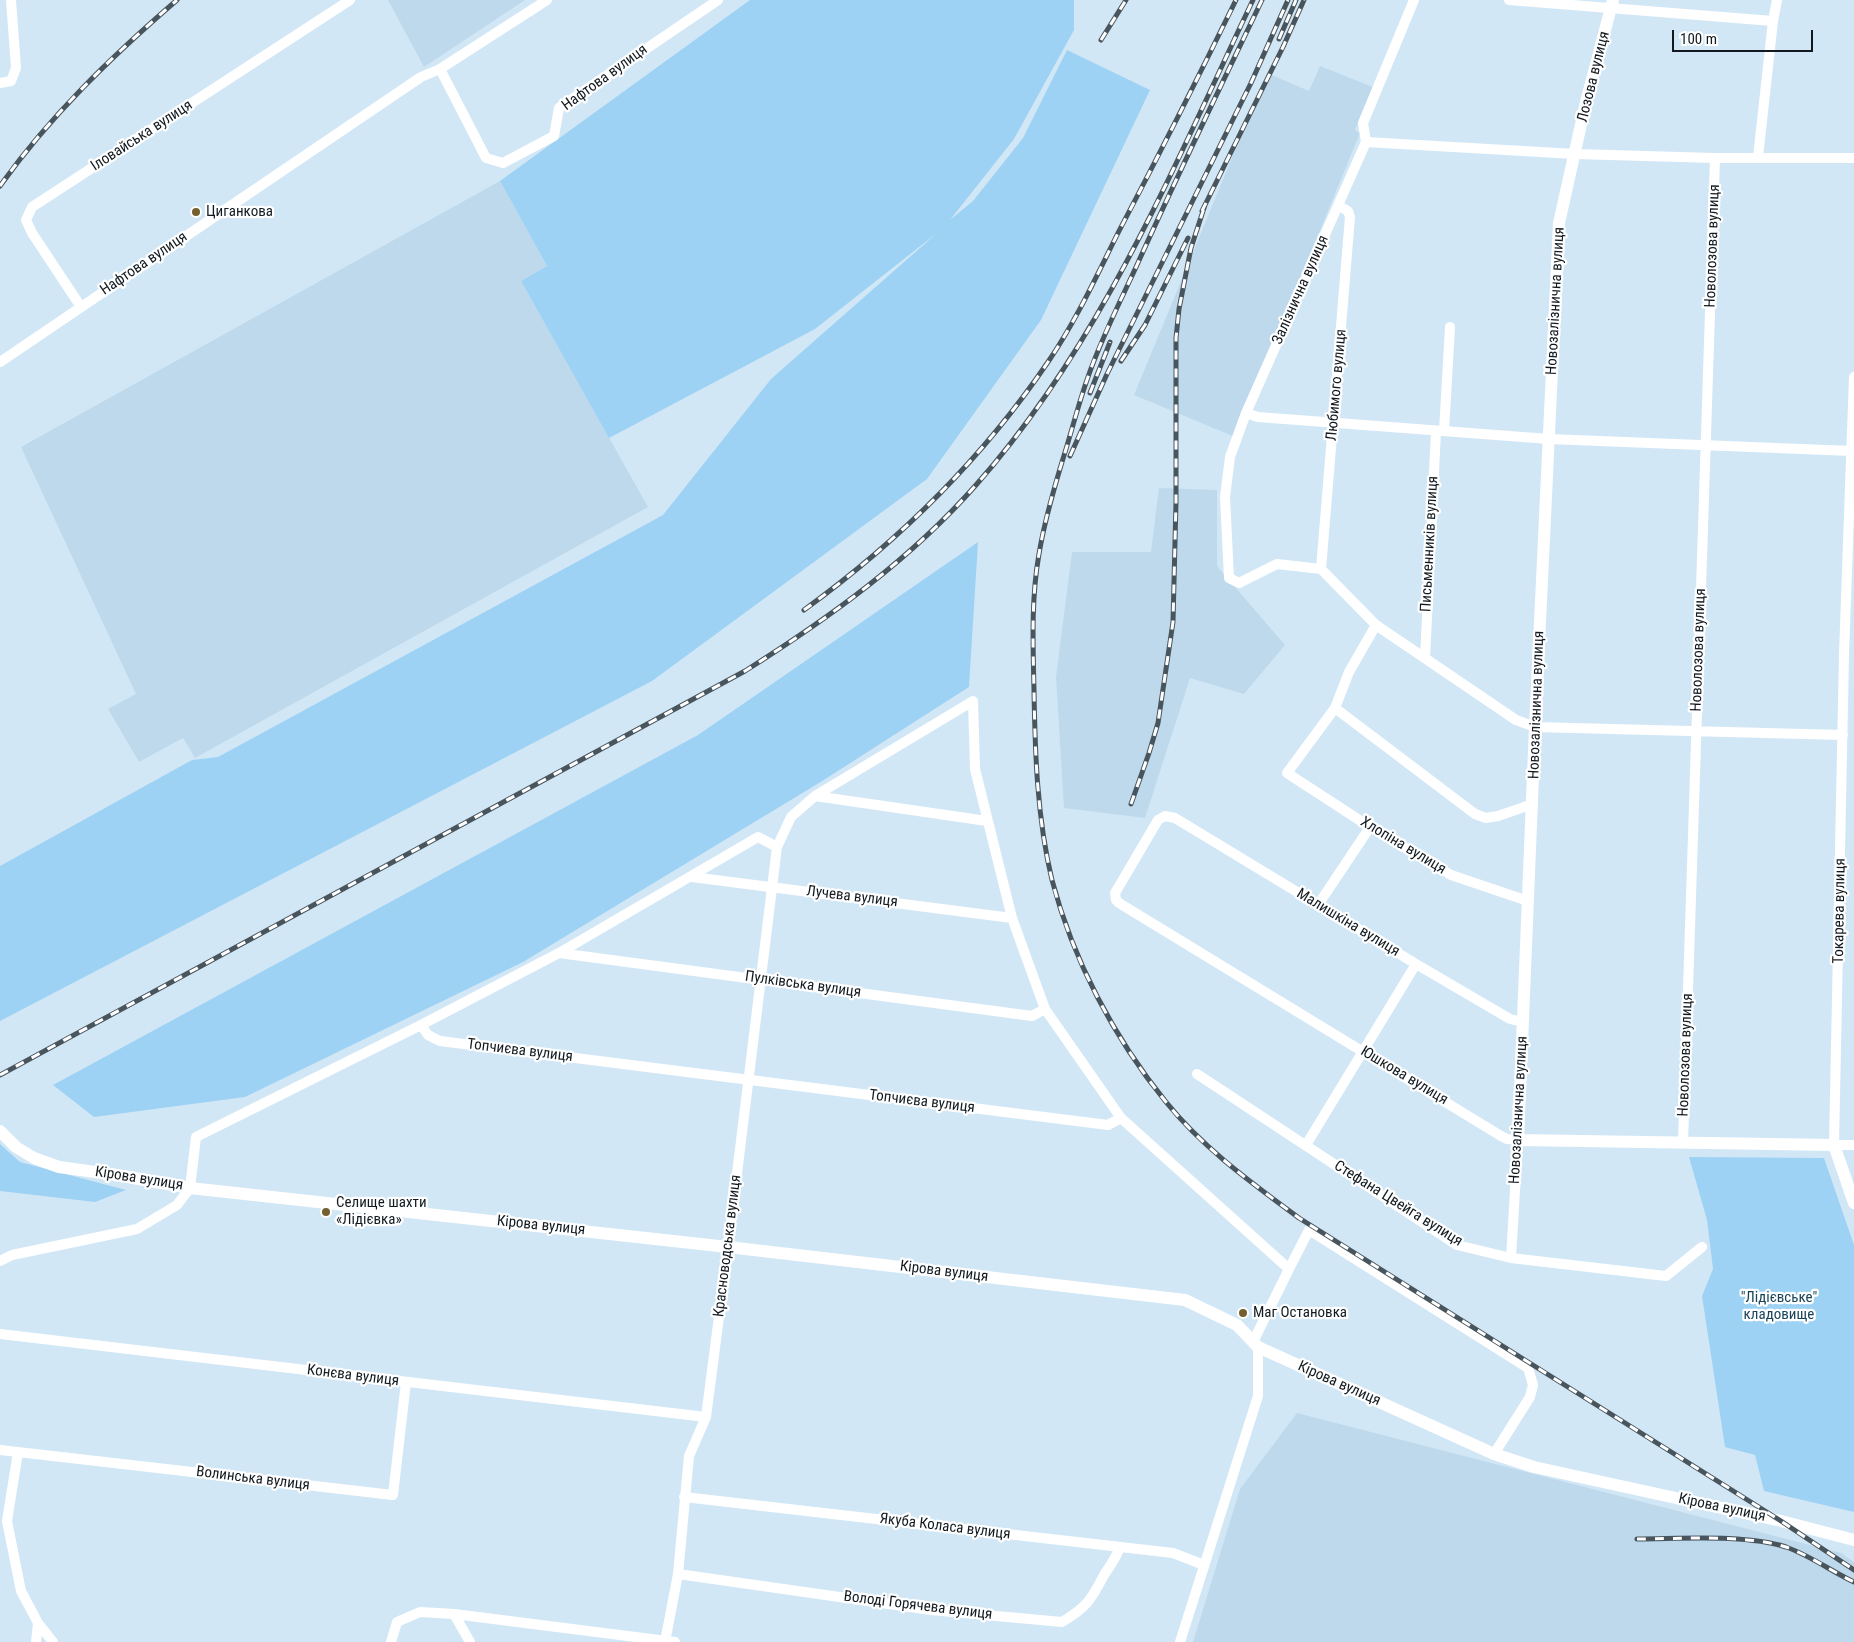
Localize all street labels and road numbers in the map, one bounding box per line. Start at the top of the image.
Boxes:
street label: Лозова вулиця [1574,30,1614,124]
street label: Нафтова вулиця [559,41,651,115]
street label: Іловайська вулиця [88,97,196,175]
street label: Новолозова вулиця [1702,184,1724,308]
street label: Новозалізнична вулиця [1543,227,1569,375]
street label: Нафтова вулиця [97,228,191,300]
street label: Залізнична вулиця [1269,233,1333,347]
street label: Любимого вулиця [1323,328,1351,442]
street label: Письменників вулиця [1417,476,1443,612]
street label: Новолозова вулиця [1688,588,1710,712]
street label: Новозалізнична вулиця [1525,631,1549,779]
street label: Хлопіна вулиця [1357,813,1449,879]
street label: Токарева вулиця [1830,858,1850,964]
street label: Лучева вулиця [805,882,899,912]
street label: Малишкіна вулиця [1293,885,1403,961]
street label: Пулківська вулиця [744,968,862,1002]
street label: Новолозова вулиця [1675,993,1697,1117]
street label: Топчиєва вулиця [466,1036,574,1066]
street label: Новозалізнична вулиця [1506,1036,1532,1184]
street label: Юшкова вулиця [1357,1043,1451,1109]
street label: Топчиєва вулиця [868,1087,976,1117]
street label: Стефана Цвейга вулиця [1330,1157,1466,1251]
street label: Кірова вулиця [94,1163,184,1195]
street label: Красноводська вулиця [710,1174,746,1318]
street label: Кірова вулиця [496,1212,586,1240]
street label: Кірова вулиця [899,1258,989,1286]
street label: Кірова вулиця [1295,1358,1383,1410]
street label: Конєва вулиця [306,1361,400,1391]
street label: Волинська вулиця [195,1463,311,1495]
street label: Кірова вулиця [1677,1490,1767,1526]
street label: Якуба Коласа вулиця [879,1510,1011,1544]
street label: Володі Горячева вулиця [843,1588,993,1624]

